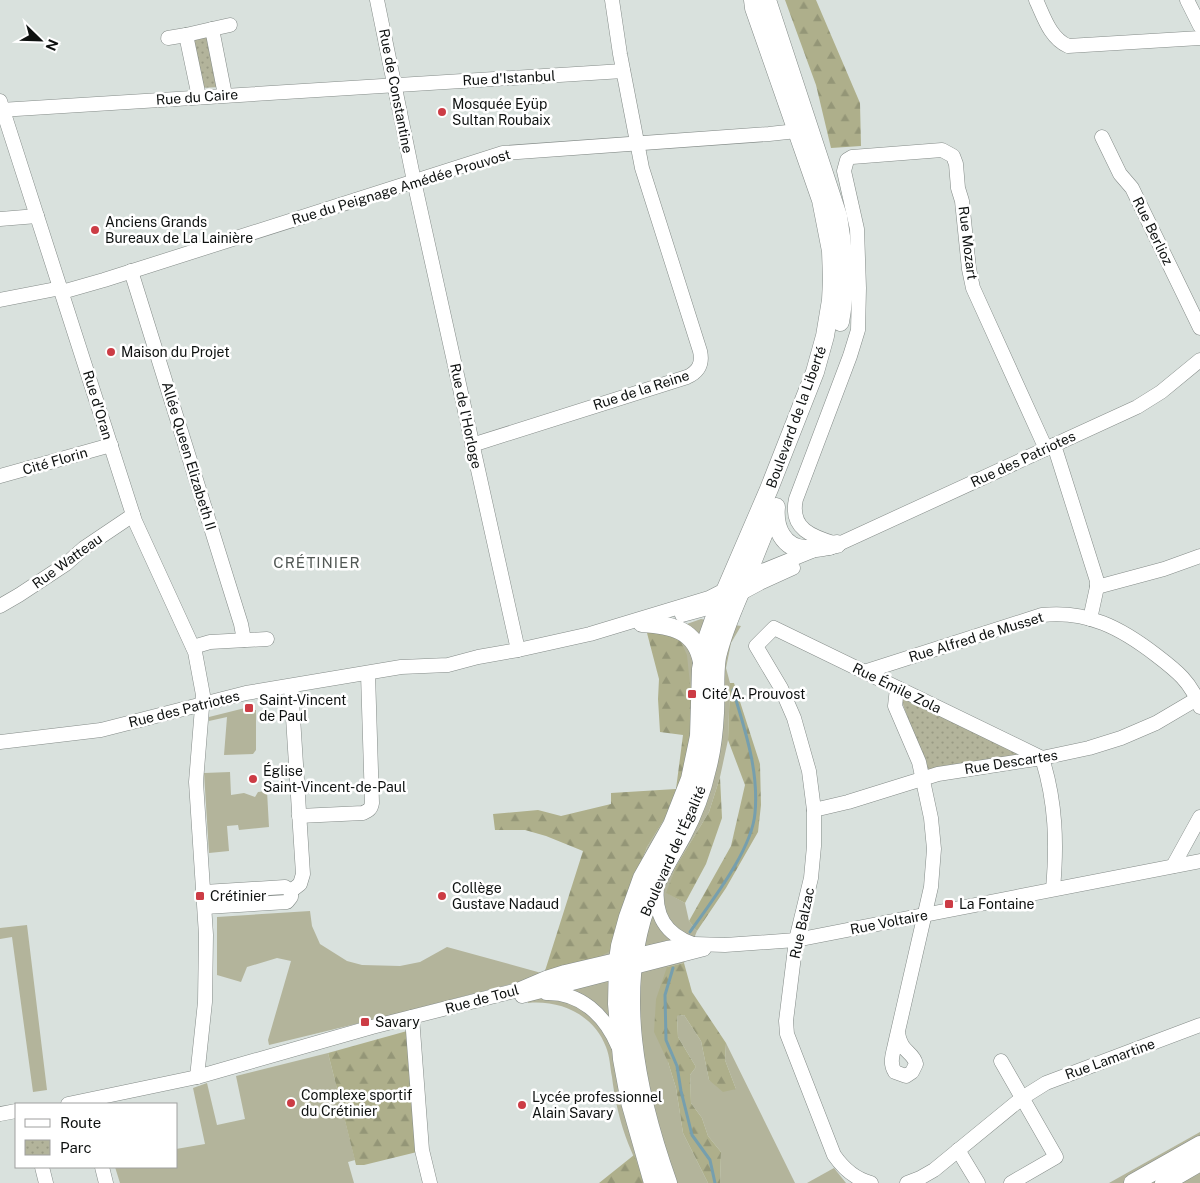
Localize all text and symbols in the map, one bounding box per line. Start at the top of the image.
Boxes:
north arrow [15,15,65,65]
street label: Rue de Constantine [376,27,416,155]
text: N [42,37,61,53]
street label: Rue d'Istanbul [462,68,556,88]
street label: Rue du Caire [155,86,239,108]
place label: Mosquée Eyüp Sultan Roubaix [452,96,551,128]
marker: Mosquée Eyüp Sultan Roubaix [436,106,448,118]
street label: Rue du Peignage Amédée Prouvost [290,146,512,228]
street label: Rue Berlioz [1130,194,1176,268]
street label: Rue Mozart [956,205,980,281]
place label: Anciens Grands Bureaux de La Lainière [105,214,253,246]
marker: Anciens Grands Bureaux de La Lainière [89,224,101,236]
place label: Maison du Projet [121,344,230,360]
street label: Boulevard de la Liberté [763,344,829,490]
marker: Maison du Projet [105,346,117,358]
street label: Rue de l'Horloge [447,362,485,470]
street label: Rue de la Reine [591,367,691,413]
street label: Rue d'Oran [80,368,116,442]
street label: Allée Queen Elizabeth II [159,380,219,532]
street label: Rue des Patriotes [968,428,1078,490]
street label: Cité Florin [21,444,89,478]
street label: Rue Watteau [29,530,105,592]
district label: CRÉTINIER [273,554,361,571]
street label: Rue Alfred de Musset [907,609,1045,665]
street label: Rue Émile Zola [850,659,944,716]
place label: Cité A. Prouvost [702,686,806,702]
street label: Rue des Patriotes [127,687,241,731]
marker: Cité A. Prouvost [686,688,698,700]
place label: Saint-Vincent de Paul [259,692,346,724]
marker: Saint-Vincent de Paul [243,702,255,714]
street label: Rue Descartes [963,747,1059,777]
place label: Église Saint-Vincent-de-Paul [263,762,406,795]
marker: Église Saint-Vincent-de-Paul [247,773,259,785]
street label: Boulevard de l'Égalité [636,783,709,919]
place label: Collège Gustave Nadaud [452,880,559,912]
street label: Rue Balzac [787,886,817,960]
place label: Crétinier [210,888,267,904]
marker: Crétinier [194,890,206,902]
marker: Collège Gustave Nadaud [436,890,448,902]
place label: La Fontaine [959,896,1035,912]
marker: La Fontaine [943,898,955,910]
street label: Rue Voltaire [849,907,929,937]
street label: Rue de Toul [443,981,521,1017]
place label: Savary [375,1014,420,1030]
marker: Savary [359,1016,371,1028]
street label: Rue Lamartine [1063,1035,1157,1083]
place label: Complexe sportif du Crétinier [301,1087,413,1119]
place label: Lycée professionnel Alain Savary [532,1089,662,1121]
marker: Complexe sportif du Crétinier [285,1097,297,1109]
marker: Lycée professionnel Alain Savary [516,1099,528,1111]
legend [15,1103,178,1168]
text: Route [60,1114,101,1131]
text: Parc [60,1139,92,1156]

